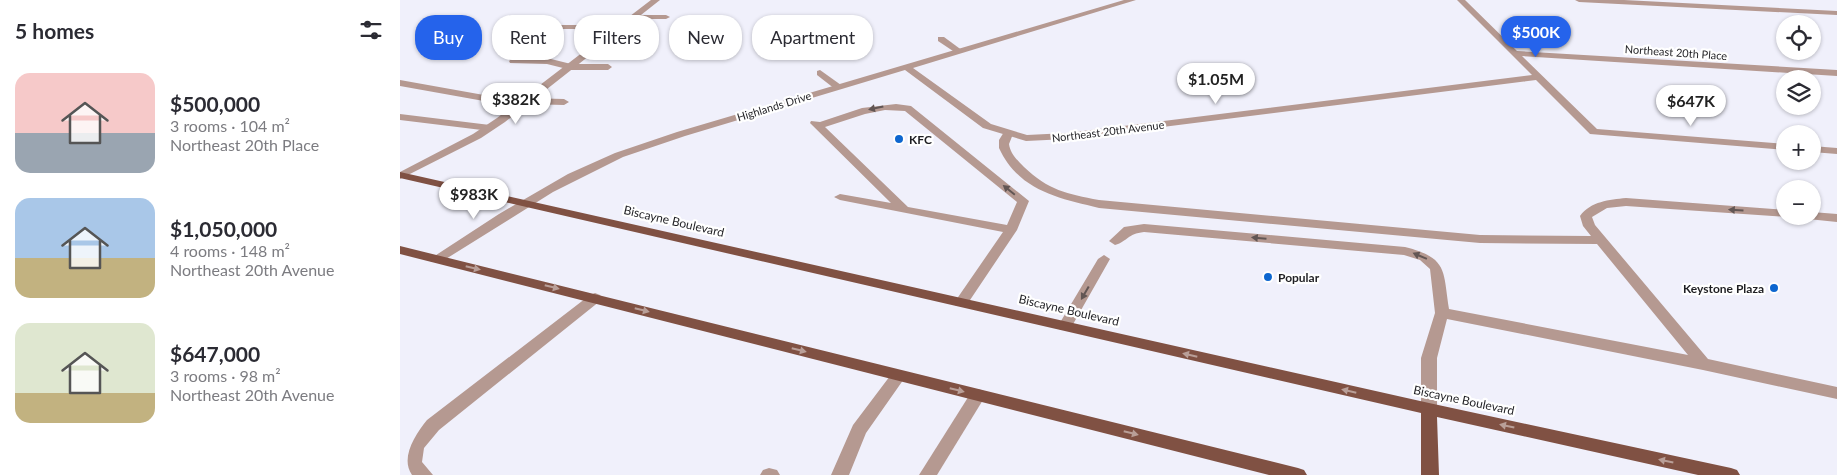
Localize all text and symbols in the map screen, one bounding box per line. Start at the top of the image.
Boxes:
chip: Buy [415,15,482,60]
chip: Rent [492,15,564,60]
chip: Filters [574,15,659,60]
chip: New [669,15,742,60]
chip: Apartment [752,15,873,60]
pin: $500K [1501,15,1571,58]
map controls [1776,15,1821,225]
button: locate [1776,15,1821,60]
icon: filters [357,16,385,44]
text: 5 homes [15,18,94,43]
text: $500K [1512,22,1560,41]
street label: Northeast 20th Place [1624,42,1728,62]
pin: $1.05M [1175,62,1257,105]
text: $1.05M [1188,69,1244,88]
button: layers [1776,70,1821,115]
pin: $382K [481,82,551,125]
pin: $647K [1656,84,1726,127]
street label: Highlands Drive [735,88,813,123]
text: $382K [492,89,540,108]
text: $500,000 [170,91,260,116]
text: $647K [1667,91,1715,110]
icon: home [55,93,115,153]
one-way arrow [868,105,884,113]
text: 3 rooms · 104 m² [170,116,290,135]
street label: Northeast 20th Avenue [1051,118,1165,144]
button: + [1776,125,1821,170]
place label: KFC [909,132,932,147]
marker: KFC [893,133,905,145]
text: Northeast 20th Place [170,135,319,154]
pin: $983K [439,178,509,220]
button: − [1776,180,1821,225]
text: $983K [450,184,498,203]
one-way arrow [1003,184,1016,195]
street label: Biscayne Boulevard [622,202,726,240]
one-way arrow [1728,206,1744,214]
text: $1,050,000 [170,216,277,241]
icon: home [55,218,115,278]
one-way arrow [1251,234,1267,242]
text: 4 rooms · 148 m² [170,241,290,260]
one-way arrow [1413,252,1427,260]
text: Northeast 20th Avenue [170,260,334,279]
one-way arrow [466,264,481,272]
place label: Popular [1278,270,1320,285]
marker: Popular [1262,271,1274,283]
place label: Keystone Plaza [1683,281,1764,296]
marker: Keystone Plaza [1768,282,1780,294]
one-way arrow [545,283,560,291]
one-way arrow [1081,286,1089,301]
street label: Biscayne Boulevard [1017,291,1121,329]
one-way arrow [634,306,649,314]
text: $647,000 [170,341,260,366]
icon: home [55,343,115,403]
one-way arrow [792,346,807,354]
one-way arrow [1183,351,1198,359]
text: 3 rooms · 98 m² [170,366,281,385]
street label: Biscayne Boulevard [1412,382,1516,418]
text: Northeast 20th Avenue [170,385,334,404]
one-way arrow [949,386,964,394]
one-way arrow [1341,387,1356,395]
one-way arrow [1500,422,1515,430]
one-way arrow [1124,430,1139,438]
one-way arrow [1659,457,1674,465]

